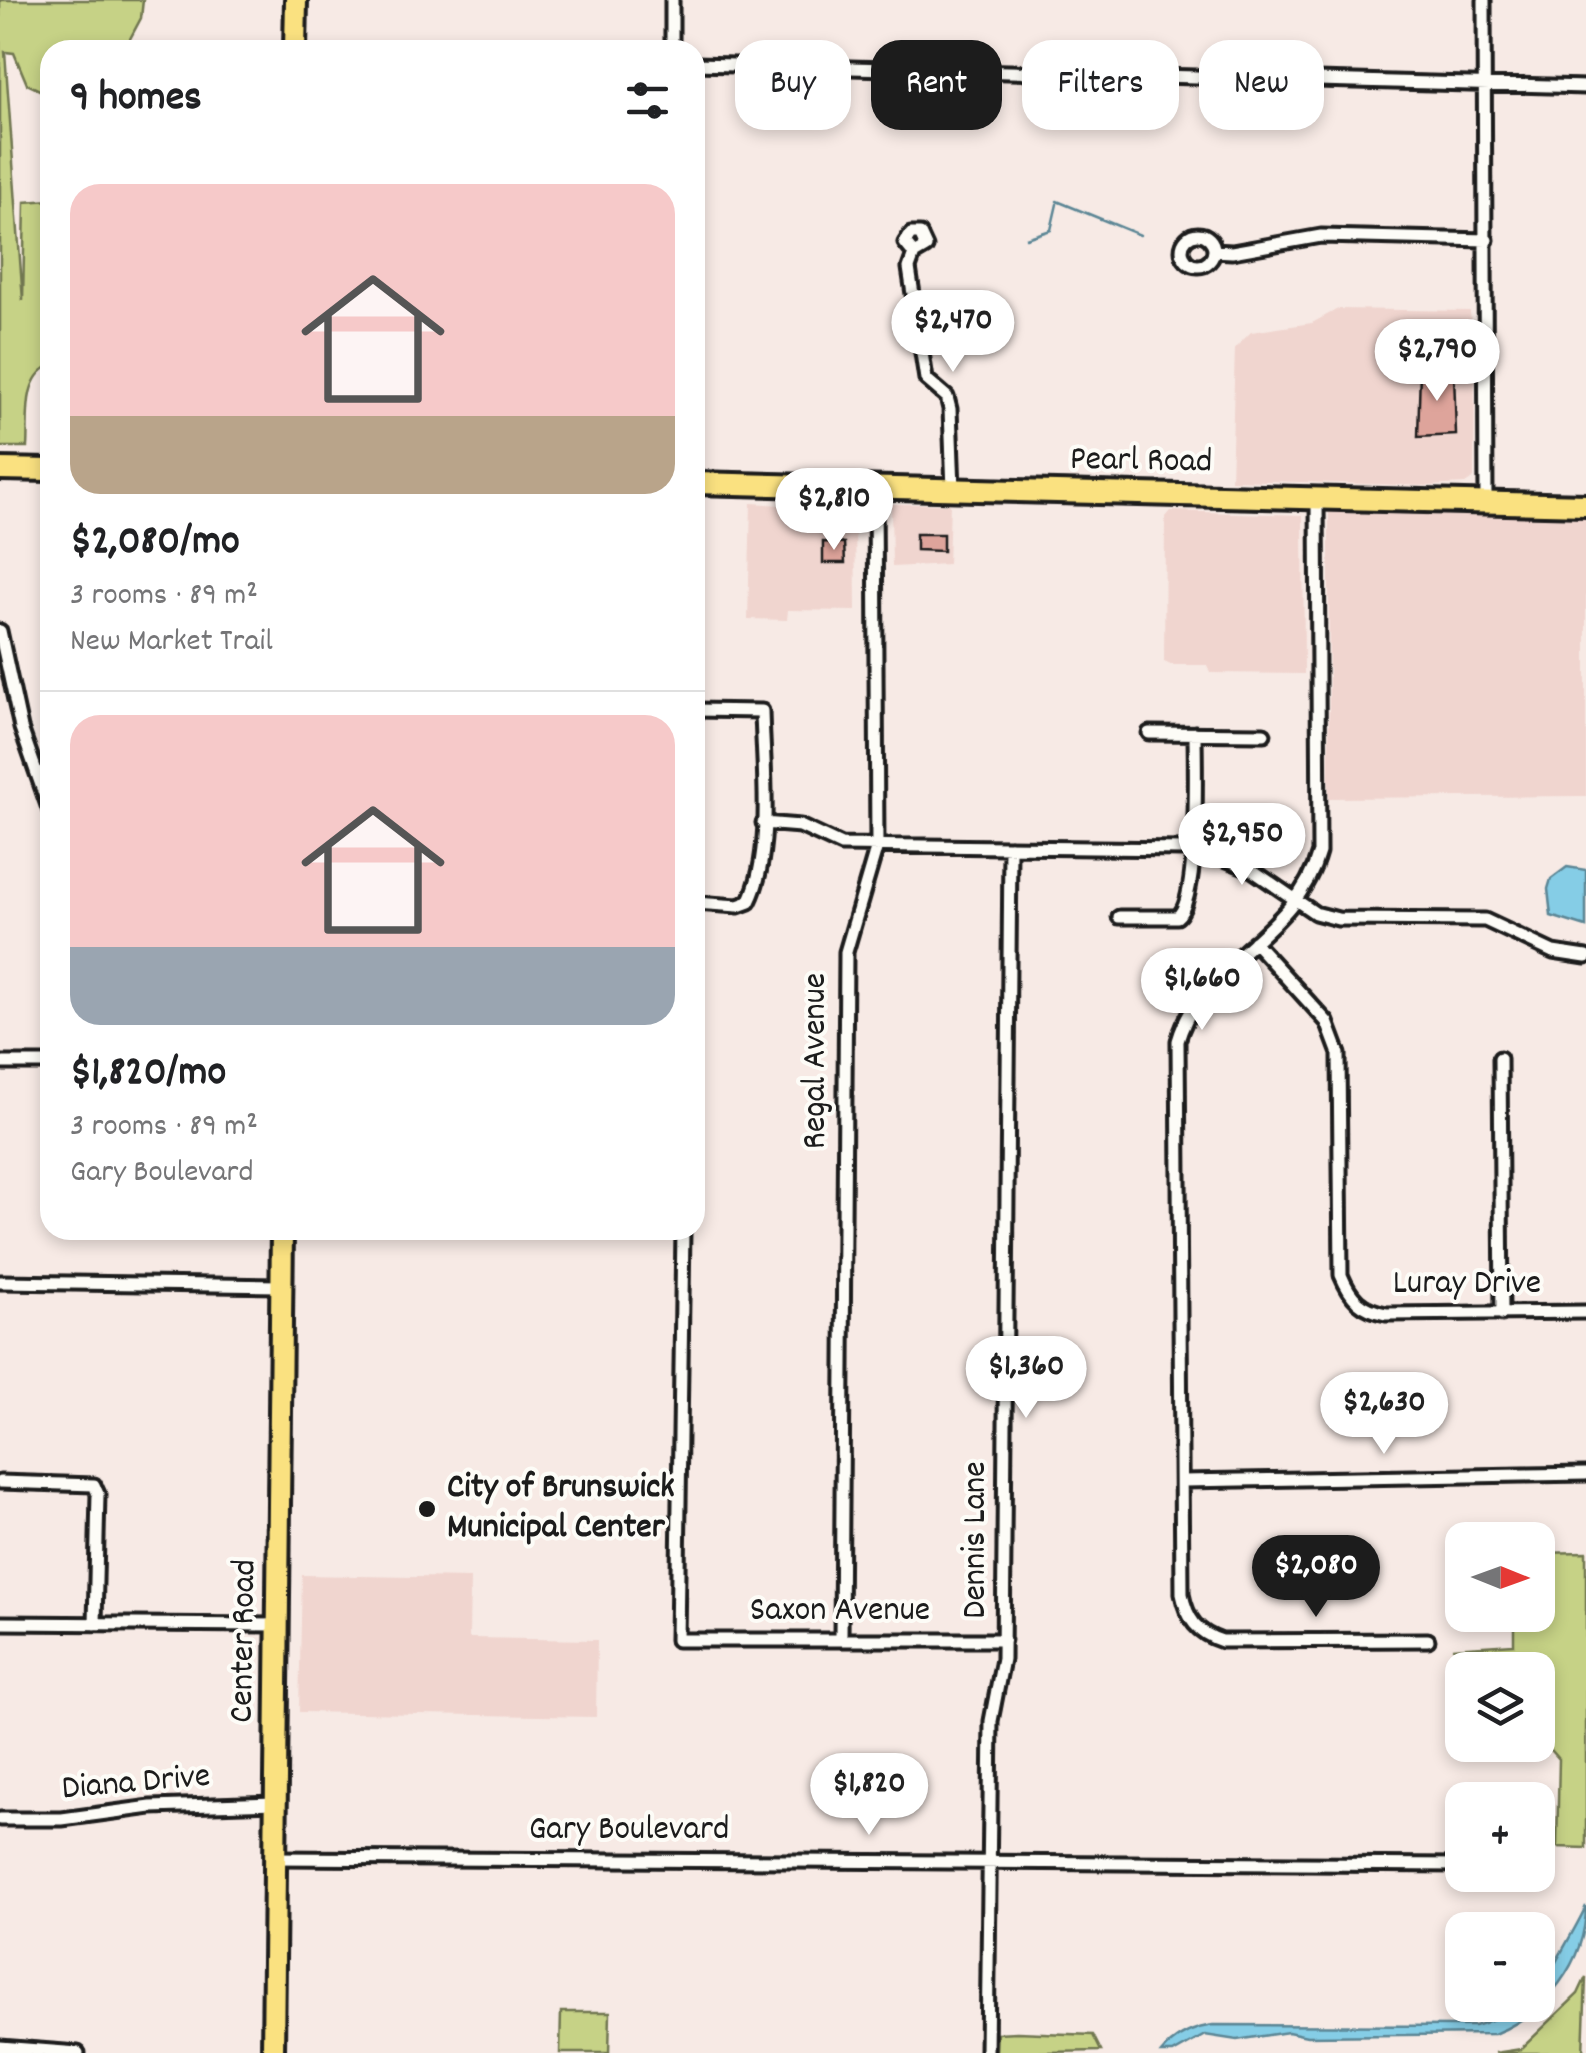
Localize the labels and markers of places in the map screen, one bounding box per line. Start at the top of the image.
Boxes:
pin: $2,470 [872,290,1034,375]
pin: $2,790 [1356,319,1518,404]
pin: $2,810 [753,468,915,553]
pin: $2,950 [1161,803,1323,888]
pin: $1,660 [1121,948,1283,1033]
pin: $1,360 [945,1336,1107,1421]
pin: $2,630 [1303,1372,1465,1457]
place label: City of Brunswick Municipal Center [447,1464,675,1554]
marker: City of Brunswick Municipal Center [416,1498,438,1520]
pin: $2,080 [1235,1535,1397,1620]
pin: $1,820 [788,1753,950,1838]

